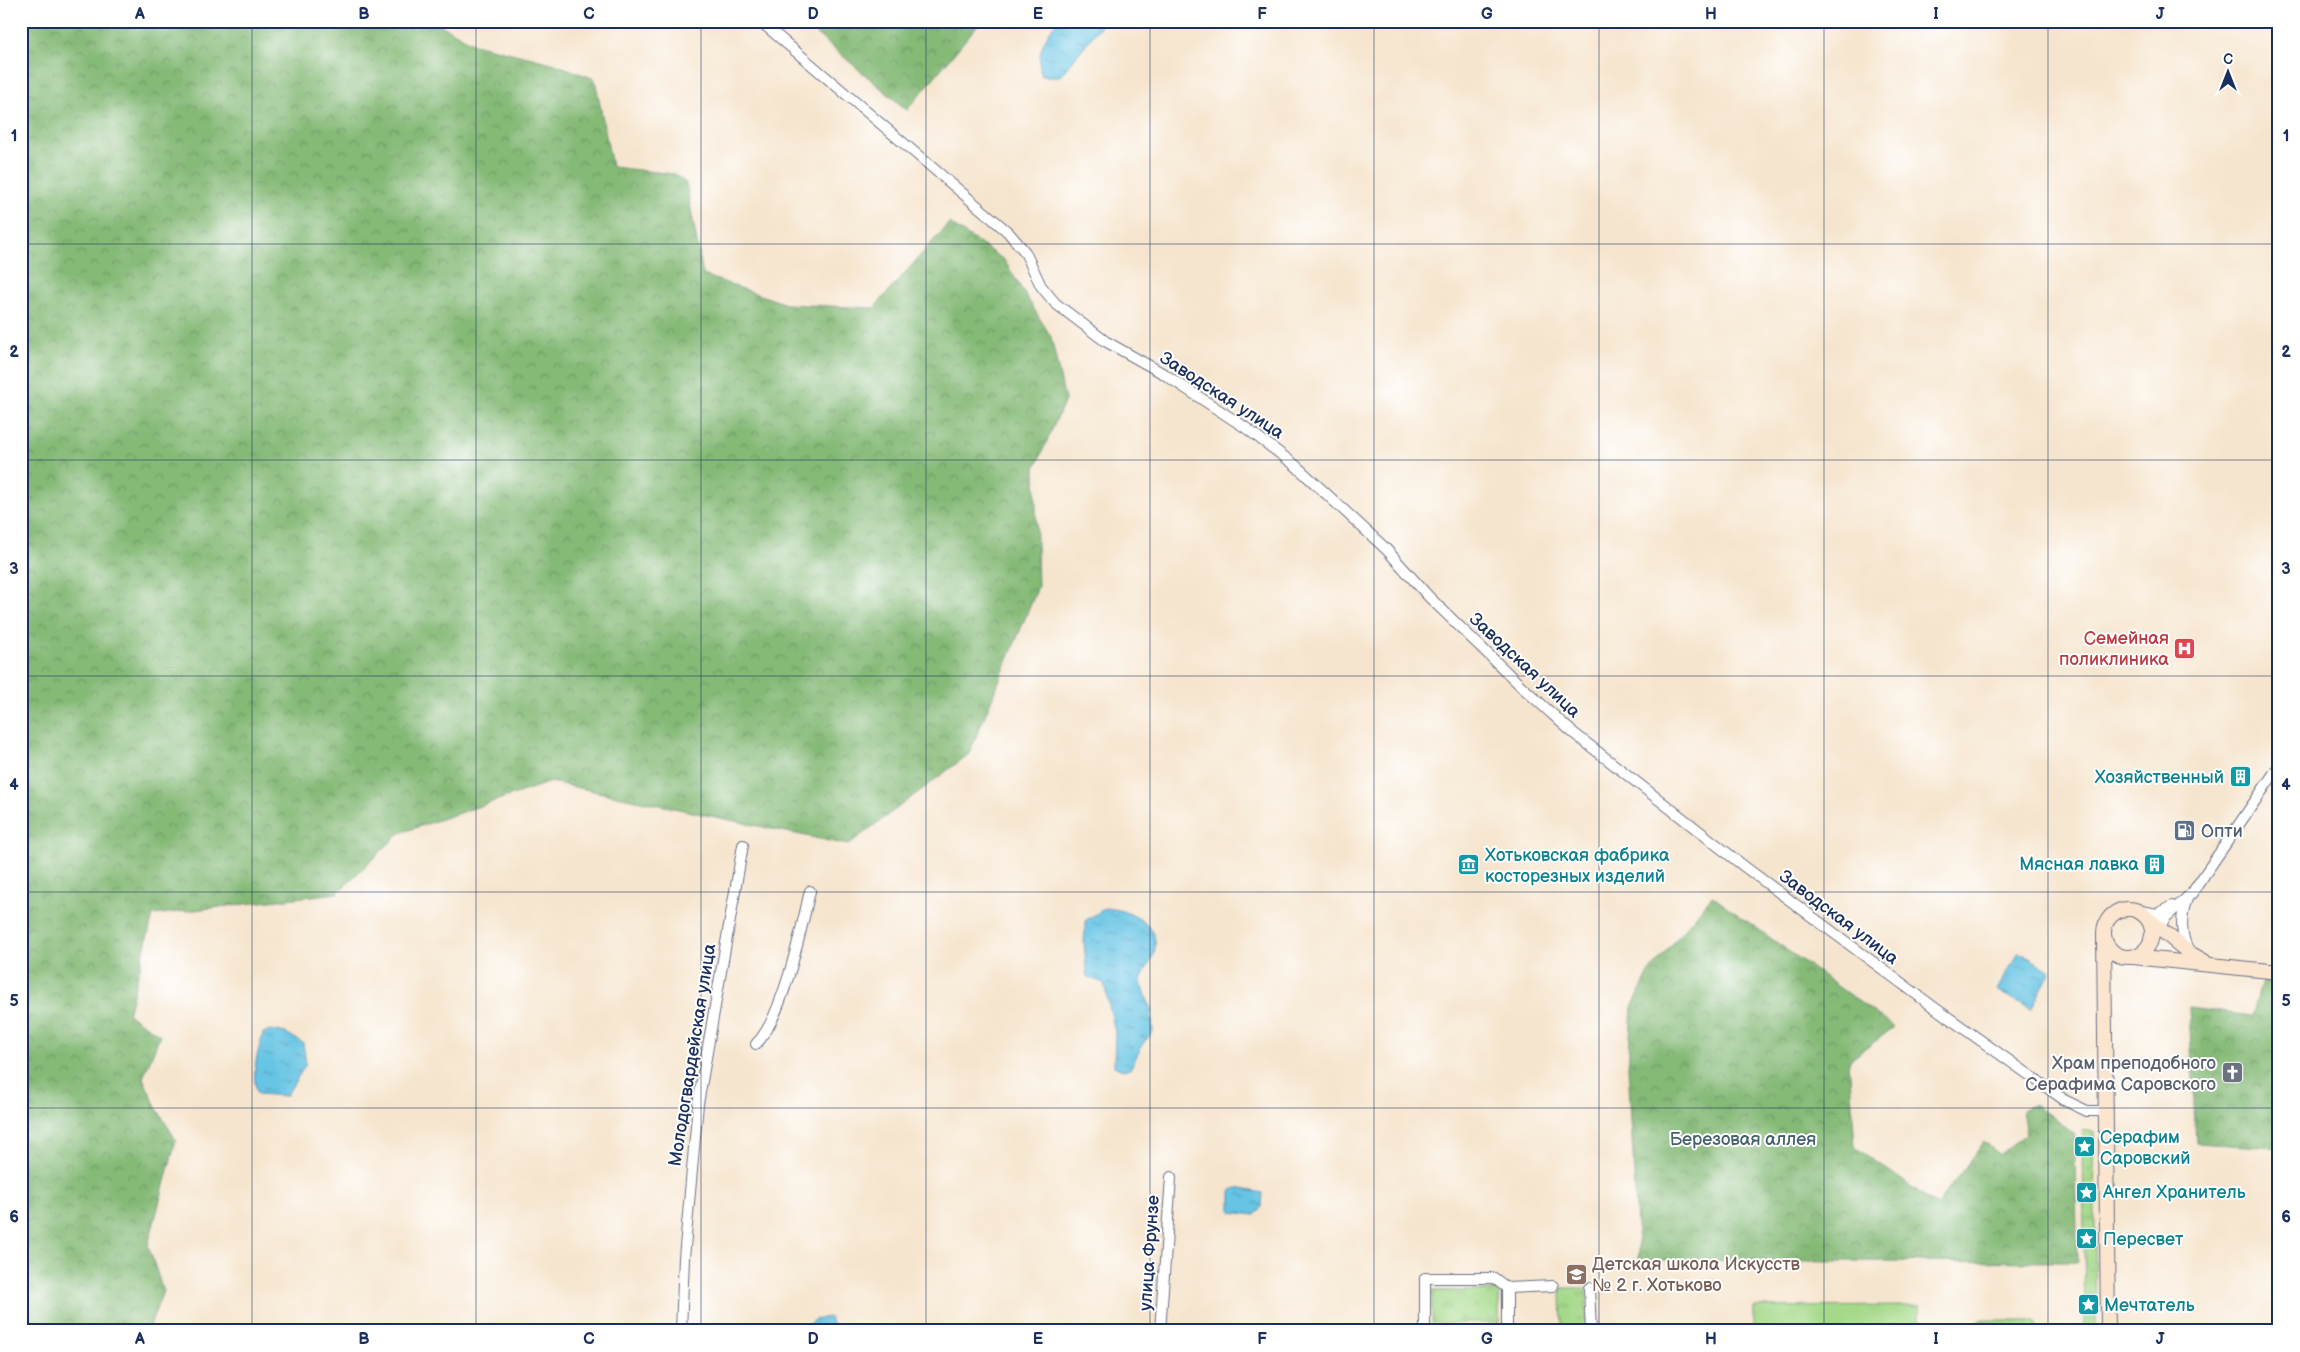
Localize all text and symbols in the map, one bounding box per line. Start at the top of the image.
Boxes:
text: A [134,5,145,24]
text: B [358,5,370,24]
text: C [583,5,595,24]
text: D [807,5,819,24]
text: E [1033,5,1043,24]
text: F [1257,5,1267,24]
text: G [1481,5,1493,24]
text: H [1705,5,1717,24]
text: I [1933,5,1939,24]
text: J [2156,5,2165,24]
north arrow [2202,48,2252,98]
text: С [2223,51,2233,68]
text: 1 [11,127,17,146]
text: 1 [2283,127,2289,146]
text: 2 [9,343,19,362]
text: 2 [2281,343,2291,362]
street label: Заводская улица [1156,347,1288,444]
text: 3 [9,560,19,579]
text: 3 [2281,560,2291,579]
street label: Заводская улица [1465,609,1585,722]
place label: Семейная поликлиника [2059,628,2169,670]
hospital icon: Семейная поликлиника [2173,636,2197,660]
building icon: Хозяйственный [2228,765,2252,789]
place label: Хозяйственный [2095,767,2224,788]
text: 4 [9,776,19,795]
text: 4 [2281,776,2291,795]
fuel station icon: Опти [2173,819,2197,843]
place label: Опти [2201,821,2243,842]
place label: Хотьковская фабрика косторезных изделий [1485,845,1670,887]
building icon: Мясная лавка [2143,852,2167,876]
museum icon: Хотьковская фабрика косторезных изделий [1457,853,1481,877]
place label: Мясная лавка [2019,854,2139,875]
street label: Заводская улица [1775,866,1903,969]
street label: Молодогвардейская улица [665,942,721,1168]
text: 5 [9,992,19,1011]
text: 5 [2281,992,2291,1011]
place label: Храм преподобного Серафима Саровского [2025,1053,2216,1095]
church icon: Храм преподобного Серафима Саровского [2220,1061,2244,1085]
place label: Серафим Саровский [2100,1127,2191,1169]
park label: Березовая аллея [1670,1129,1816,1150]
place icon: Серафим Саровский [2072,1135,2096,1159]
place icon: Ангел Хранитель [2075,1180,2099,1204]
place label: Ангел Хранитель [2102,1182,2246,1203]
street label: улица Фрунзе [1135,1194,1164,1312]
text: 6 [9,1208,19,1227]
text: 6 [2281,1208,2291,1227]
place icon: Пересвет [2075,1227,2099,1251]
place label: Пересвет [2103,1229,2184,1250]
place label: Детская школа Искусств № 2 г. Хотьково [1592,1254,1801,1296]
school or university icon: Детская школа Искусств № 2 г. Хотьково [1564,1262,1588,1286]
place icon: Мечтатель [2076,1293,2100,1317]
place label: Мечтатель [2104,1295,2195,1316]
text: A [134,1330,145,1349]
text: B [358,1330,370,1349]
text: C [583,1330,595,1349]
text: D [807,1330,819,1349]
text: E [1033,1330,1043,1349]
text: F [1257,1330,1267,1349]
text: G [1481,1330,1493,1349]
text: H [1705,1330,1717,1349]
text: I [1933,1330,1939,1349]
text: J [2156,1330,2165,1349]

